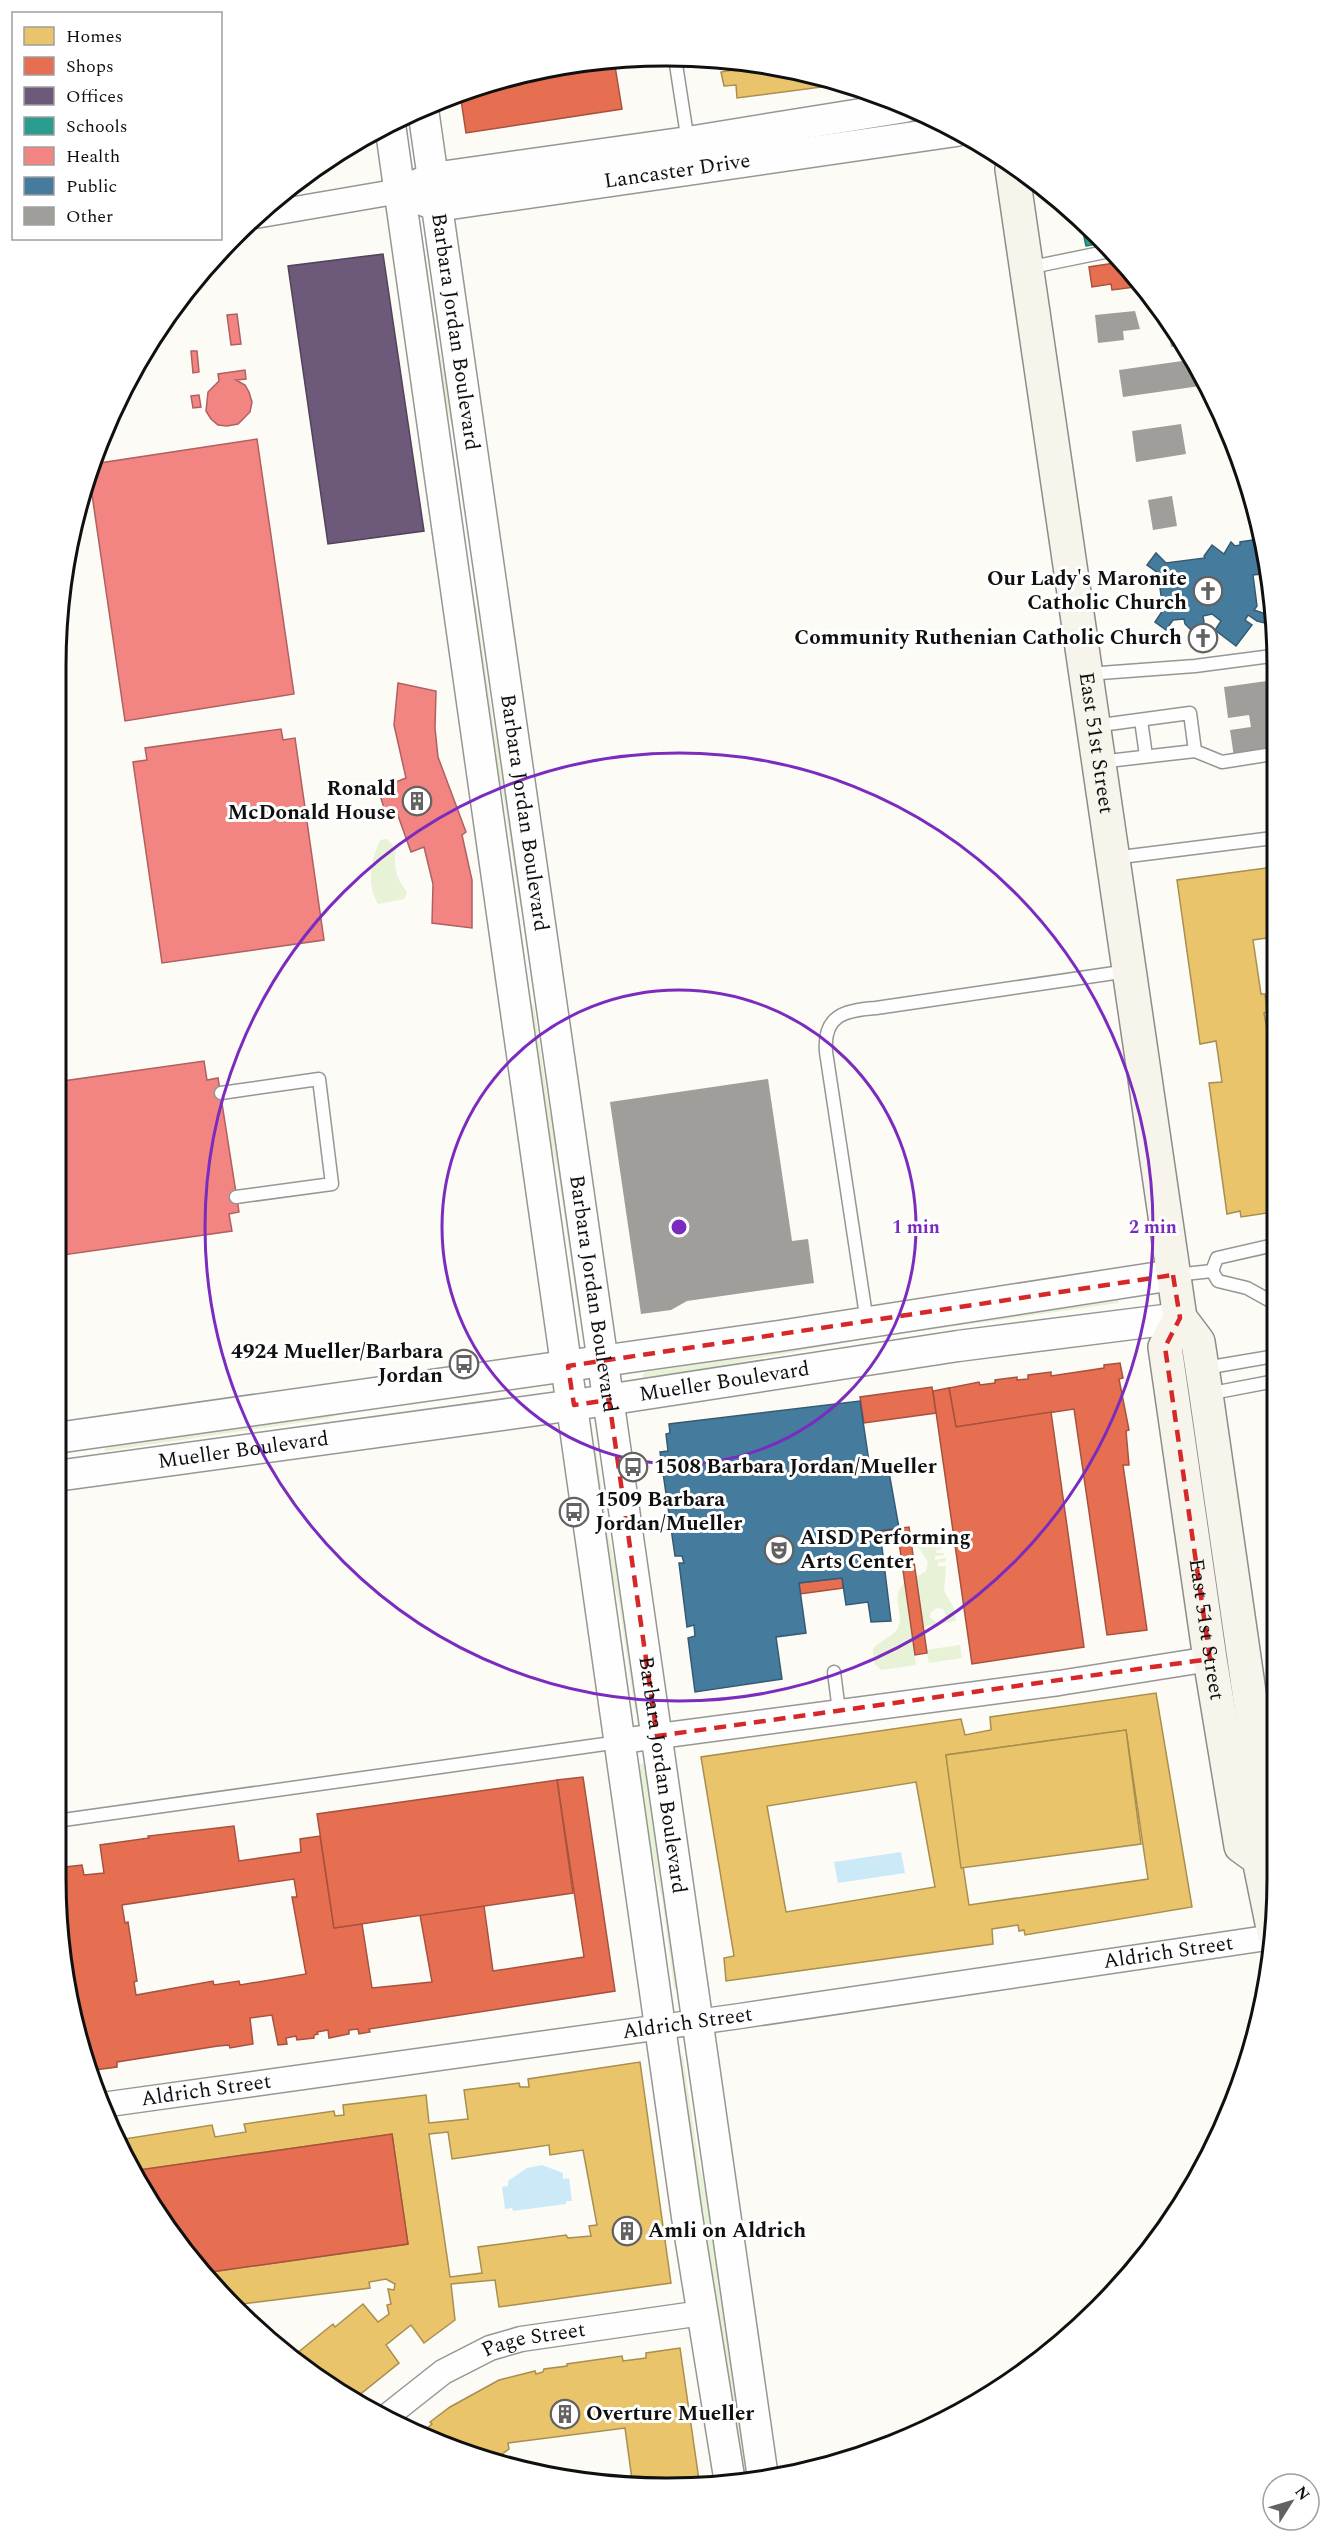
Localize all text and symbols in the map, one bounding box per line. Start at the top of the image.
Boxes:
legend [12,12,222,240]
text: Homes [66,23,122,50]
text: Shops [66,53,114,80]
text: Offices [66,83,124,110]
text: Schools [66,113,128,140]
text: Health [66,143,120,170]
street label: Lancaster Drive [602,145,752,198]
text: Public [66,173,117,200]
text: Other [66,203,113,230]
street label: Barbara Jordan Boulevard [422,211,488,453]
place label: Our Lady's Maronite Catholic Church [987,563,1187,619]
church icon: Our Lady's Maronite Catholic Church [1192,575,1224,607]
place label: Community Ruthenian Catholic Church [794,622,1182,654]
church icon: Community Ruthenian Catholic Church [1187,622,1219,654]
street label: East 51st Street [1070,670,1122,816]
street label: Barbara Jordan Boulevard [491,692,557,934]
place label: Ronald McDonald House [227,773,396,829]
building icon: Ronald McDonald House [401,785,433,817]
street label: Barbara Jordan Boulevard [560,1173,626,1415]
text: 1 min [892,1214,940,1241]
text: 2 min [1129,1214,1177,1241]
centre of rings [669,1217,689,1237]
place label: 4924 Mueller/Barbara Jordan [231,1336,443,1392]
bus stop icon: 4924 Mueller/Barbara Jordan [448,1348,480,1380]
street label: Mueller Boulevard [637,1353,812,1411]
street label: Mueller Boulevard [156,1423,331,1478]
bus stop icon: 1508 Barbara Jordan/Mueller [617,1451,649,1483]
place label: 1508 Barbara Jordan/Mueller [654,1451,937,1483]
place label: 1509 Barbara Jordan/Mueller [595,1484,742,1540]
bus stop icon: 1509 Barbara Jordan/Mueller [558,1496,590,1528]
place label: AISD Performing Arts Center [800,1522,971,1578]
theatre icon: AISD Performing Arts Center [763,1534,795,1566]
street label: East 51st Street [1180,1556,1233,1703]
street label: Barbara Jordan Boulevard [629,1654,695,1896]
street label: Aldrich Street [1101,1927,1235,1978]
street label: Aldrich Street [620,1998,755,2048]
street label: Aldrich Street [139,2066,273,2115]
building icon: Amli on Aldrich [611,2215,643,2247]
place label: Amli on Aldrich [648,2215,806,2247]
street label: Page Street [476,2314,587,2366]
building icon: Overture Mueller [549,2398,581,2430]
place label: Overture Mueller [586,2398,754,2430]
north arrow [1261,2472,1321,2532]
text: N [1289,2481,1316,2506]

